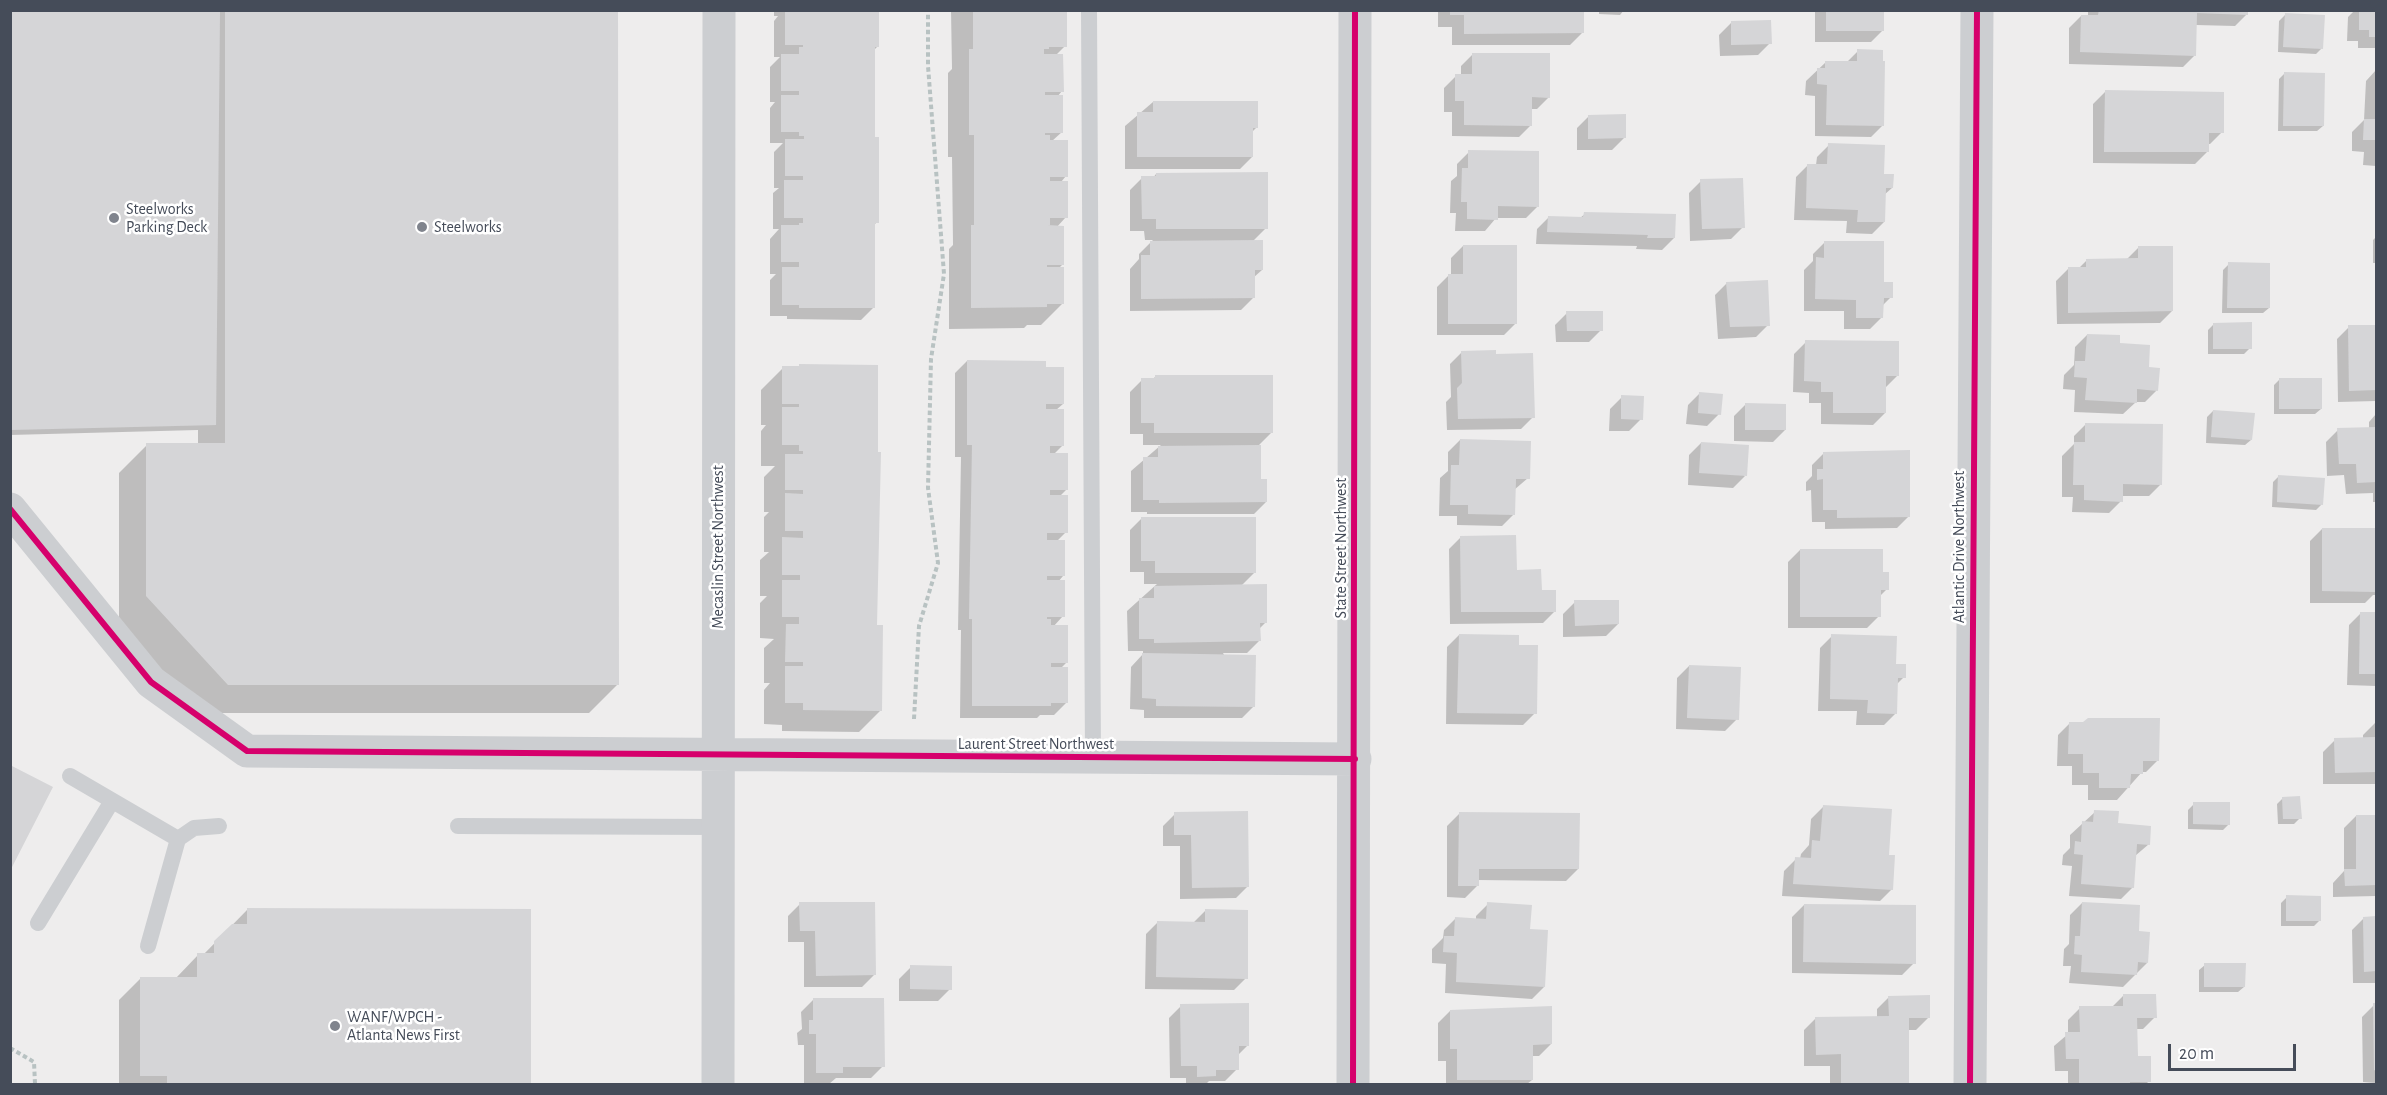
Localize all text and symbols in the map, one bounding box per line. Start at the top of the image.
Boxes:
place label: Steelworks Parking Deck [126,199,207,237]
marker: Steelworks Parking Deck [107,211,121,225]
place label: Steelworks [434,217,502,237]
marker: Steelworks [415,220,429,234]
street label: Mecaslin Street Northwest [708,465,728,629]
street label: Atlantic Drive Northwest [1949,471,1969,623]
street label: State Street Northwest [1331,478,1351,618]
street label: Laurent Street Northwest [958,734,1114,754]
place label: WANF/WPCH - Atlanta News First [347,1007,460,1045]
marker: WANF/WPCH - Atlanta News First [328,1019,342,1033]
scale bar [2171,1032,2298,1070]
text: 20 m [2179,1045,2214,1063]

